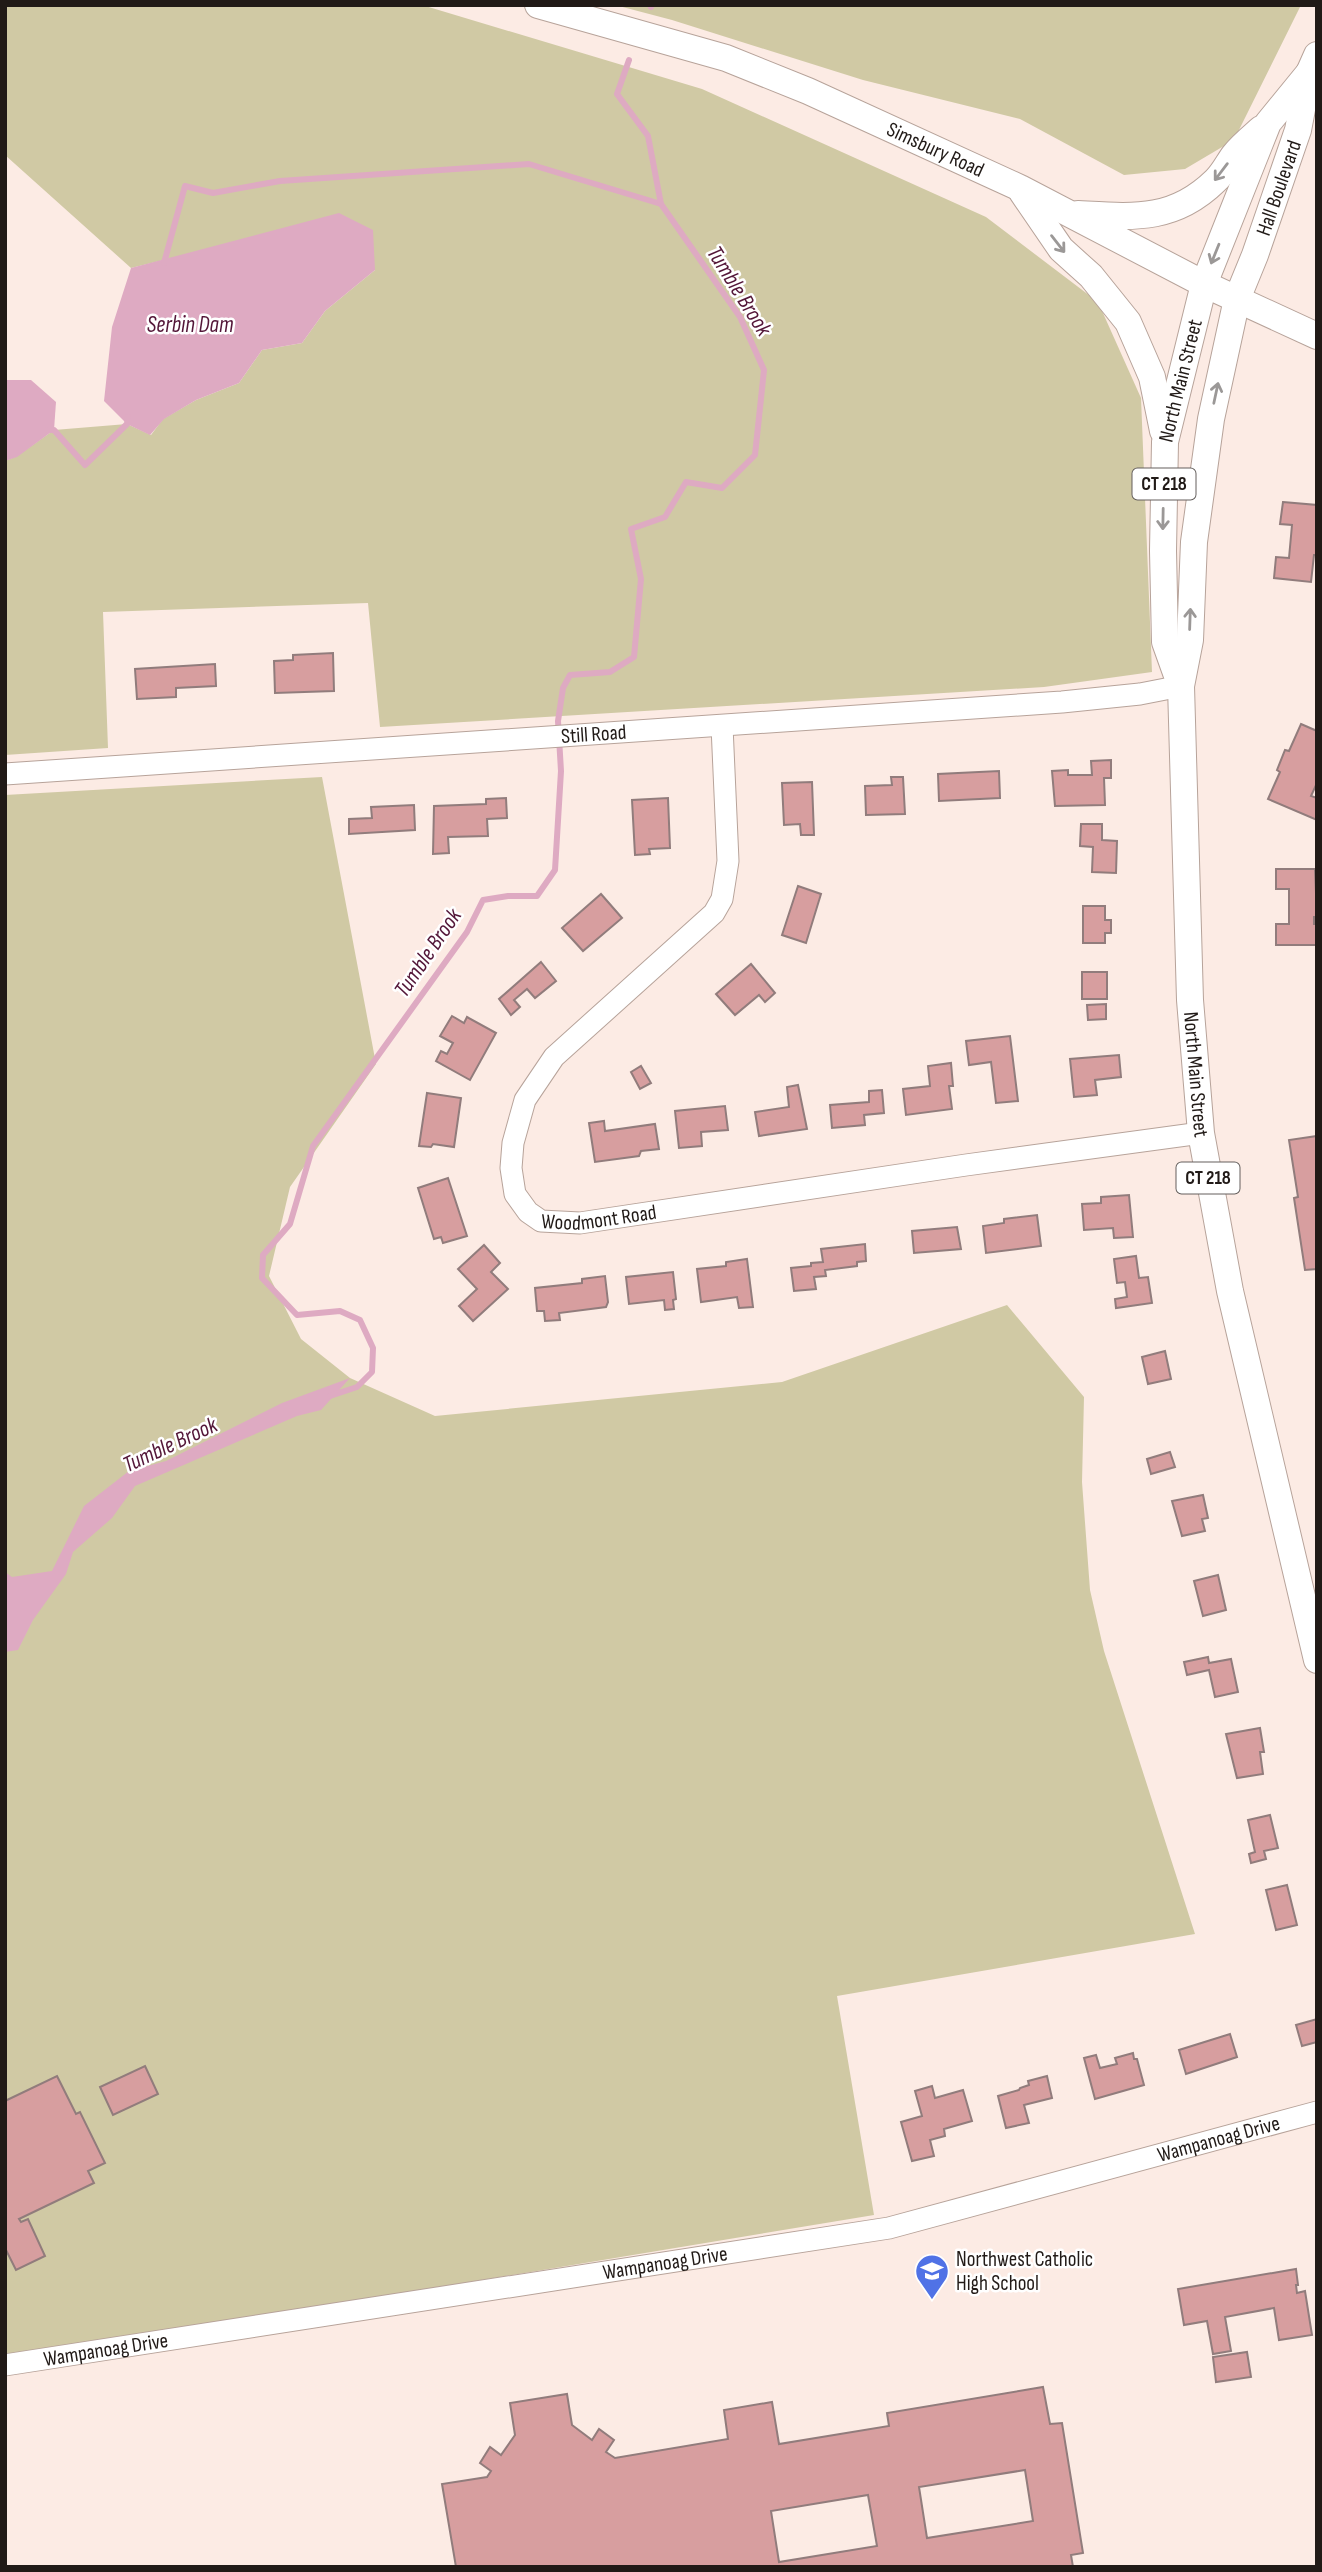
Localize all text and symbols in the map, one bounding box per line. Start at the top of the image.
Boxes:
street label: Simsbury Road [883,116,988,182]
street label: Hall Boulevard [1251,137,1307,239]
one-way arrow [1214,163,1229,181]
one-way arrow [1051,234,1065,253]
water label: Tumble Brook [700,241,778,342]
one-way arrow [1208,243,1221,265]
water label: Serbin Dam [147,311,234,339]
street label: North Main Street [1153,316,1207,444]
one-way arrow [1210,382,1224,405]
road number: CT 218 [1132,468,1196,499]
one-way arrow [1157,507,1170,530]
one-way arrow [1184,607,1197,630]
street label: Still Road [560,719,627,749]
water label: Tumble Brook [388,902,469,1003]
street label: North Main Street [1179,1011,1214,1139]
road number: CT 218 [1176,1162,1240,1194]
street label: Woodmont Road [541,1199,658,1236]
water label: Tumble Brook [118,1410,223,1479]
street label: Wampanoag Drive [1155,2110,1282,2167]
street label: Wampanoag Drive [601,2241,729,2285]
place label: Northwest Catholic High School [956,2247,1093,2296]
school or university icon: Northwest Catholic High School [913,2252,951,2301]
street label: Wampanoag Drive [42,2327,170,2371]

